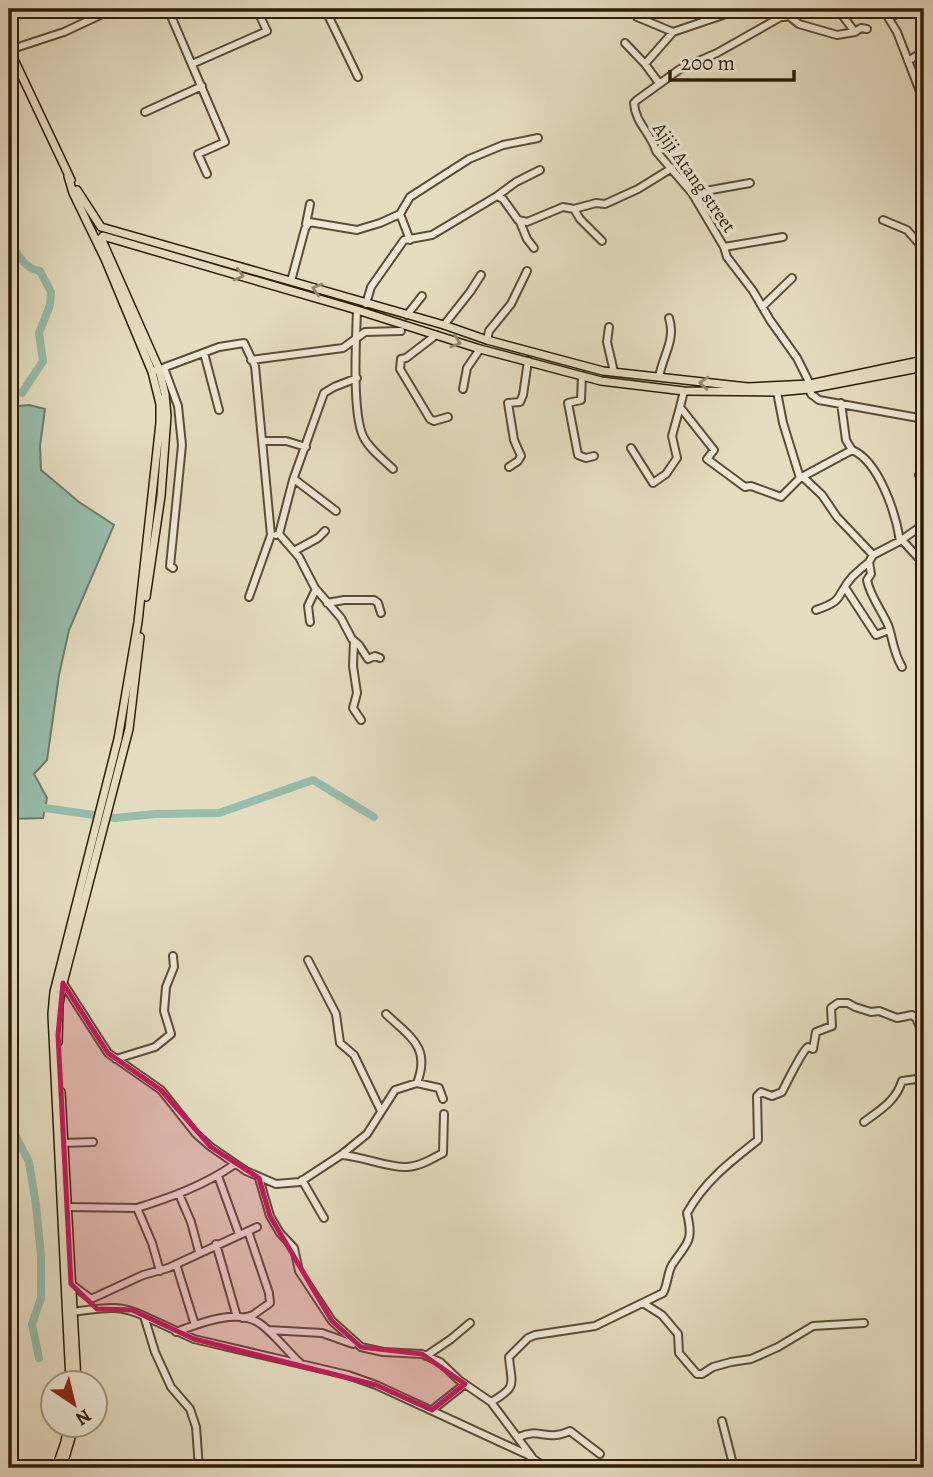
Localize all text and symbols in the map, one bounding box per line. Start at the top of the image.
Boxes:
scale bar [670,38,795,82]
text: 200 m [681,49,735,77]
street label: Ajiji Atang street [646,116,742,238]
one-way arrow [233,266,245,281]
one-way arrow [312,282,324,297]
one-way arrow [450,334,462,348]
one-way arrow [698,376,709,391]
north arrow [38,1368,108,1438]
text: N [70,1402,96,1432]

